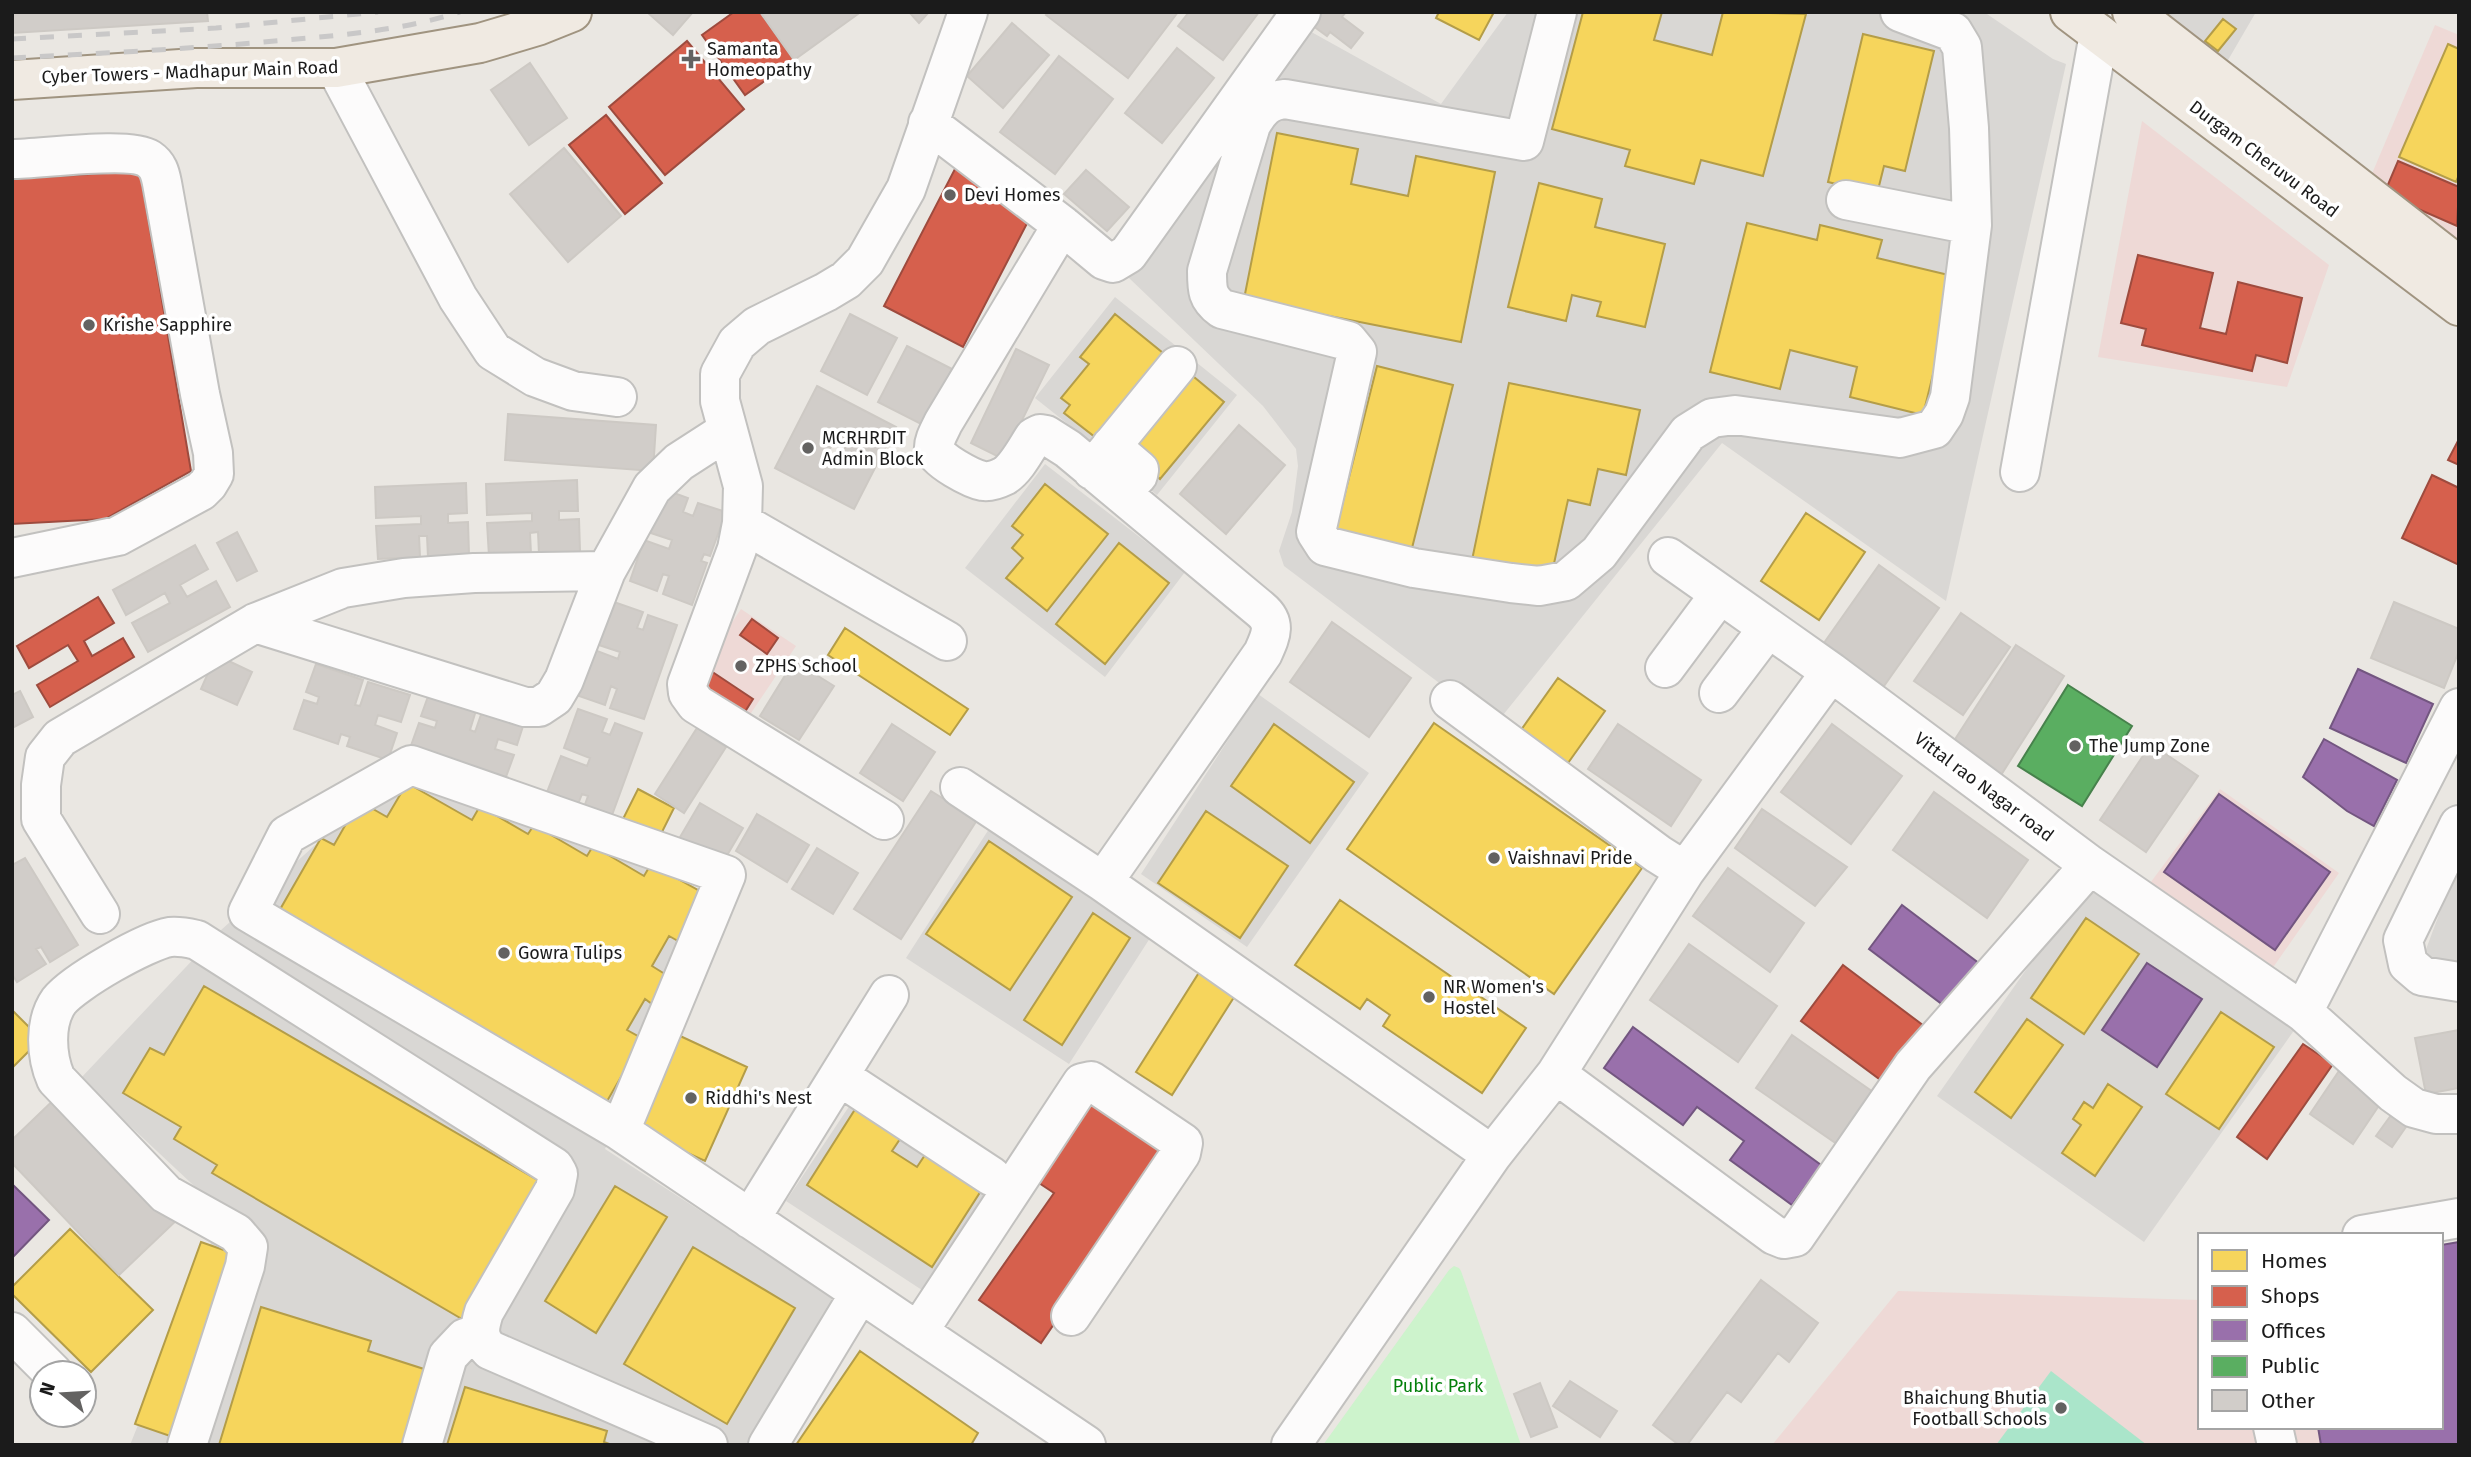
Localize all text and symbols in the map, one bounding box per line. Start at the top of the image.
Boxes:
place label: Samanta Homeopathy [707,38,812,81]
marker: Samanta Homeopathy [681,49,701,69]
street label: Cyber Towers - Madhapur Main Road [41,56,339,88]
street label: Durgam Cheruvu Road [2185,96,2343,222]
place label: Devi Homes [964,184,1060,206]
marker: Devi Homes [942,187,958,203]
place label: Krishe Sapphire [103,314,232,336]
marker: Krishe Sapphire [81,317,97,333]
place label: MCRHRDIT Admin Block [822,427,924,470]
marker: MCRHRDIT Admin Block [800,440,816,456]
place label: ZPHS School [755,655,857,677]
marker: ZPHS School [733,658,749,674]
street label: Vittal rao Nagar road [1910,727,2058,847]
place label: The Jump Zone [2089,735,2210,757]
marker: The Jump Zone [2067,738,2083,754]
place label: Vaishnavi Pride [1508,847,1633,869]
marker: Vaishnavi Pride [1486,850,1502,866]
place label: Gowra Tulips [518,942,622,964]
marker: Gowra Tulips [496,945,512,961]
place label: NR Women's Hostel [1443,976,1544,1019]
marker: NR Women's Hostel [1421,989,1437,1005]
place label: Riddhi's Nest [705,1087,813,1109]
marker: Riddhi's Nest [683,1090,699,1106]
legend [2198,1233,2443,1429]
text: Homes [2261,1248,2327,1274]
text: Shops [2261,1283,2319,1309]
text: Offices [2261,1318,2326,1344]
text: Public [2261,1353,2319,1379]
north arrow [28,1359,98,1429]
park label: Public Park [1393,1375,1484,1397]
text: N [34,1379,60,1398]
place label: Bhaichung Bhutia Football Schools [1903,1387,2047,1430]
text: Other [2261,1388,2315,1414]
marker: Bhaichung Bhutia Football Schools [2053,1400,2069,1416]

